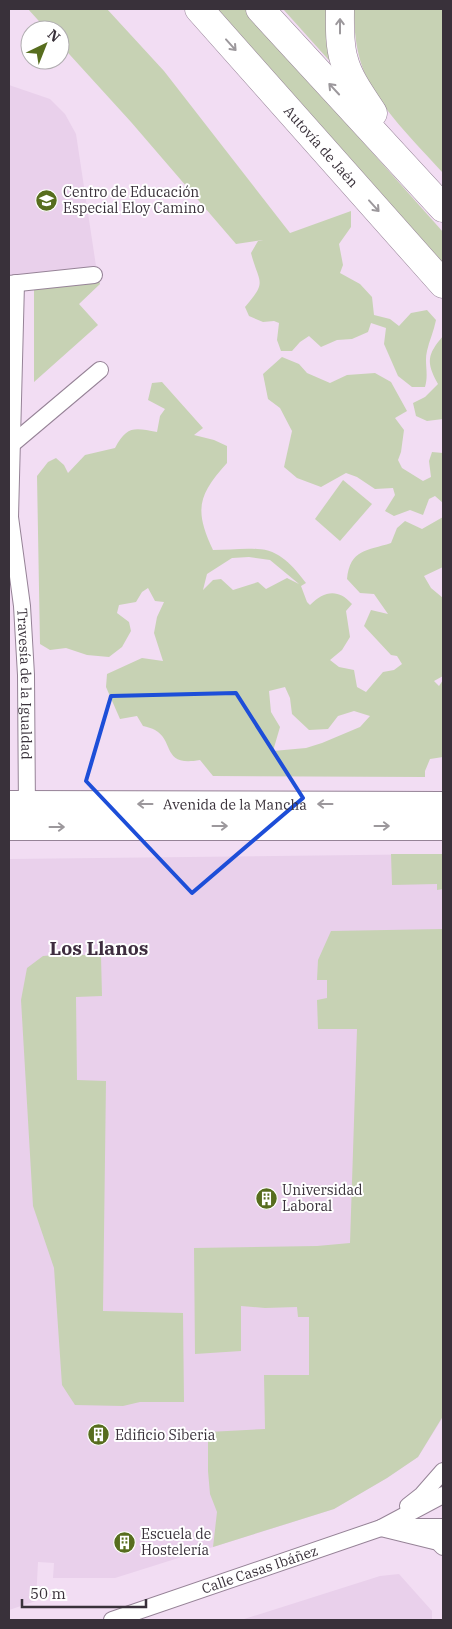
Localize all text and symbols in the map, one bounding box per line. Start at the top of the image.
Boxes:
one-way arrow [335,18,345,34]
north arrow [20,20,70,70]
text: N [44,25,64,46]
one-way arrow [225,39,237,52]
one-way arrow [328,82,340,95]
street label: Autovía de Jaén [280,102,362,191]
place label: Centro de Educación Especial Eloy Camino [63,183,205,217]
school or university icon: Centro de Educación Especial Eloy Camino [35,188,59,212]
one-way arrow [368,199,380,212]
street label: Travesía de la Igualdad [13,608,36,760]
street label: Avenida de la Mancha [163,795,307,814]
one-way arrow [137,799,153,809]
one-way arrow [317,799,333,809]
one-way arrow [212,821,228,831]
one-way arrow [374,821,390,831]
one-way arrow [49,822,65,832]
district label: Los Llanos [49,936,149,960]
place label: Universidad Laboral [282,1181,363,1215]
building icon: Universidad Laboral [254,1186,278,1210]
building icon: Edificio Siberia [87,1423,111,1447]
place label: Edificio Siberia [115,1426,216,1444]
place label: Escuela de Hostelería [141,1525,211,1559]
building icon: Escuela de Hostelería [113,1530,137,1554]
street label: Calle Casas Ibáñez [199,1541,320,1598]
scale bar [22,1576,146,1608]
text: 50 m [30,1584,66,1603]

